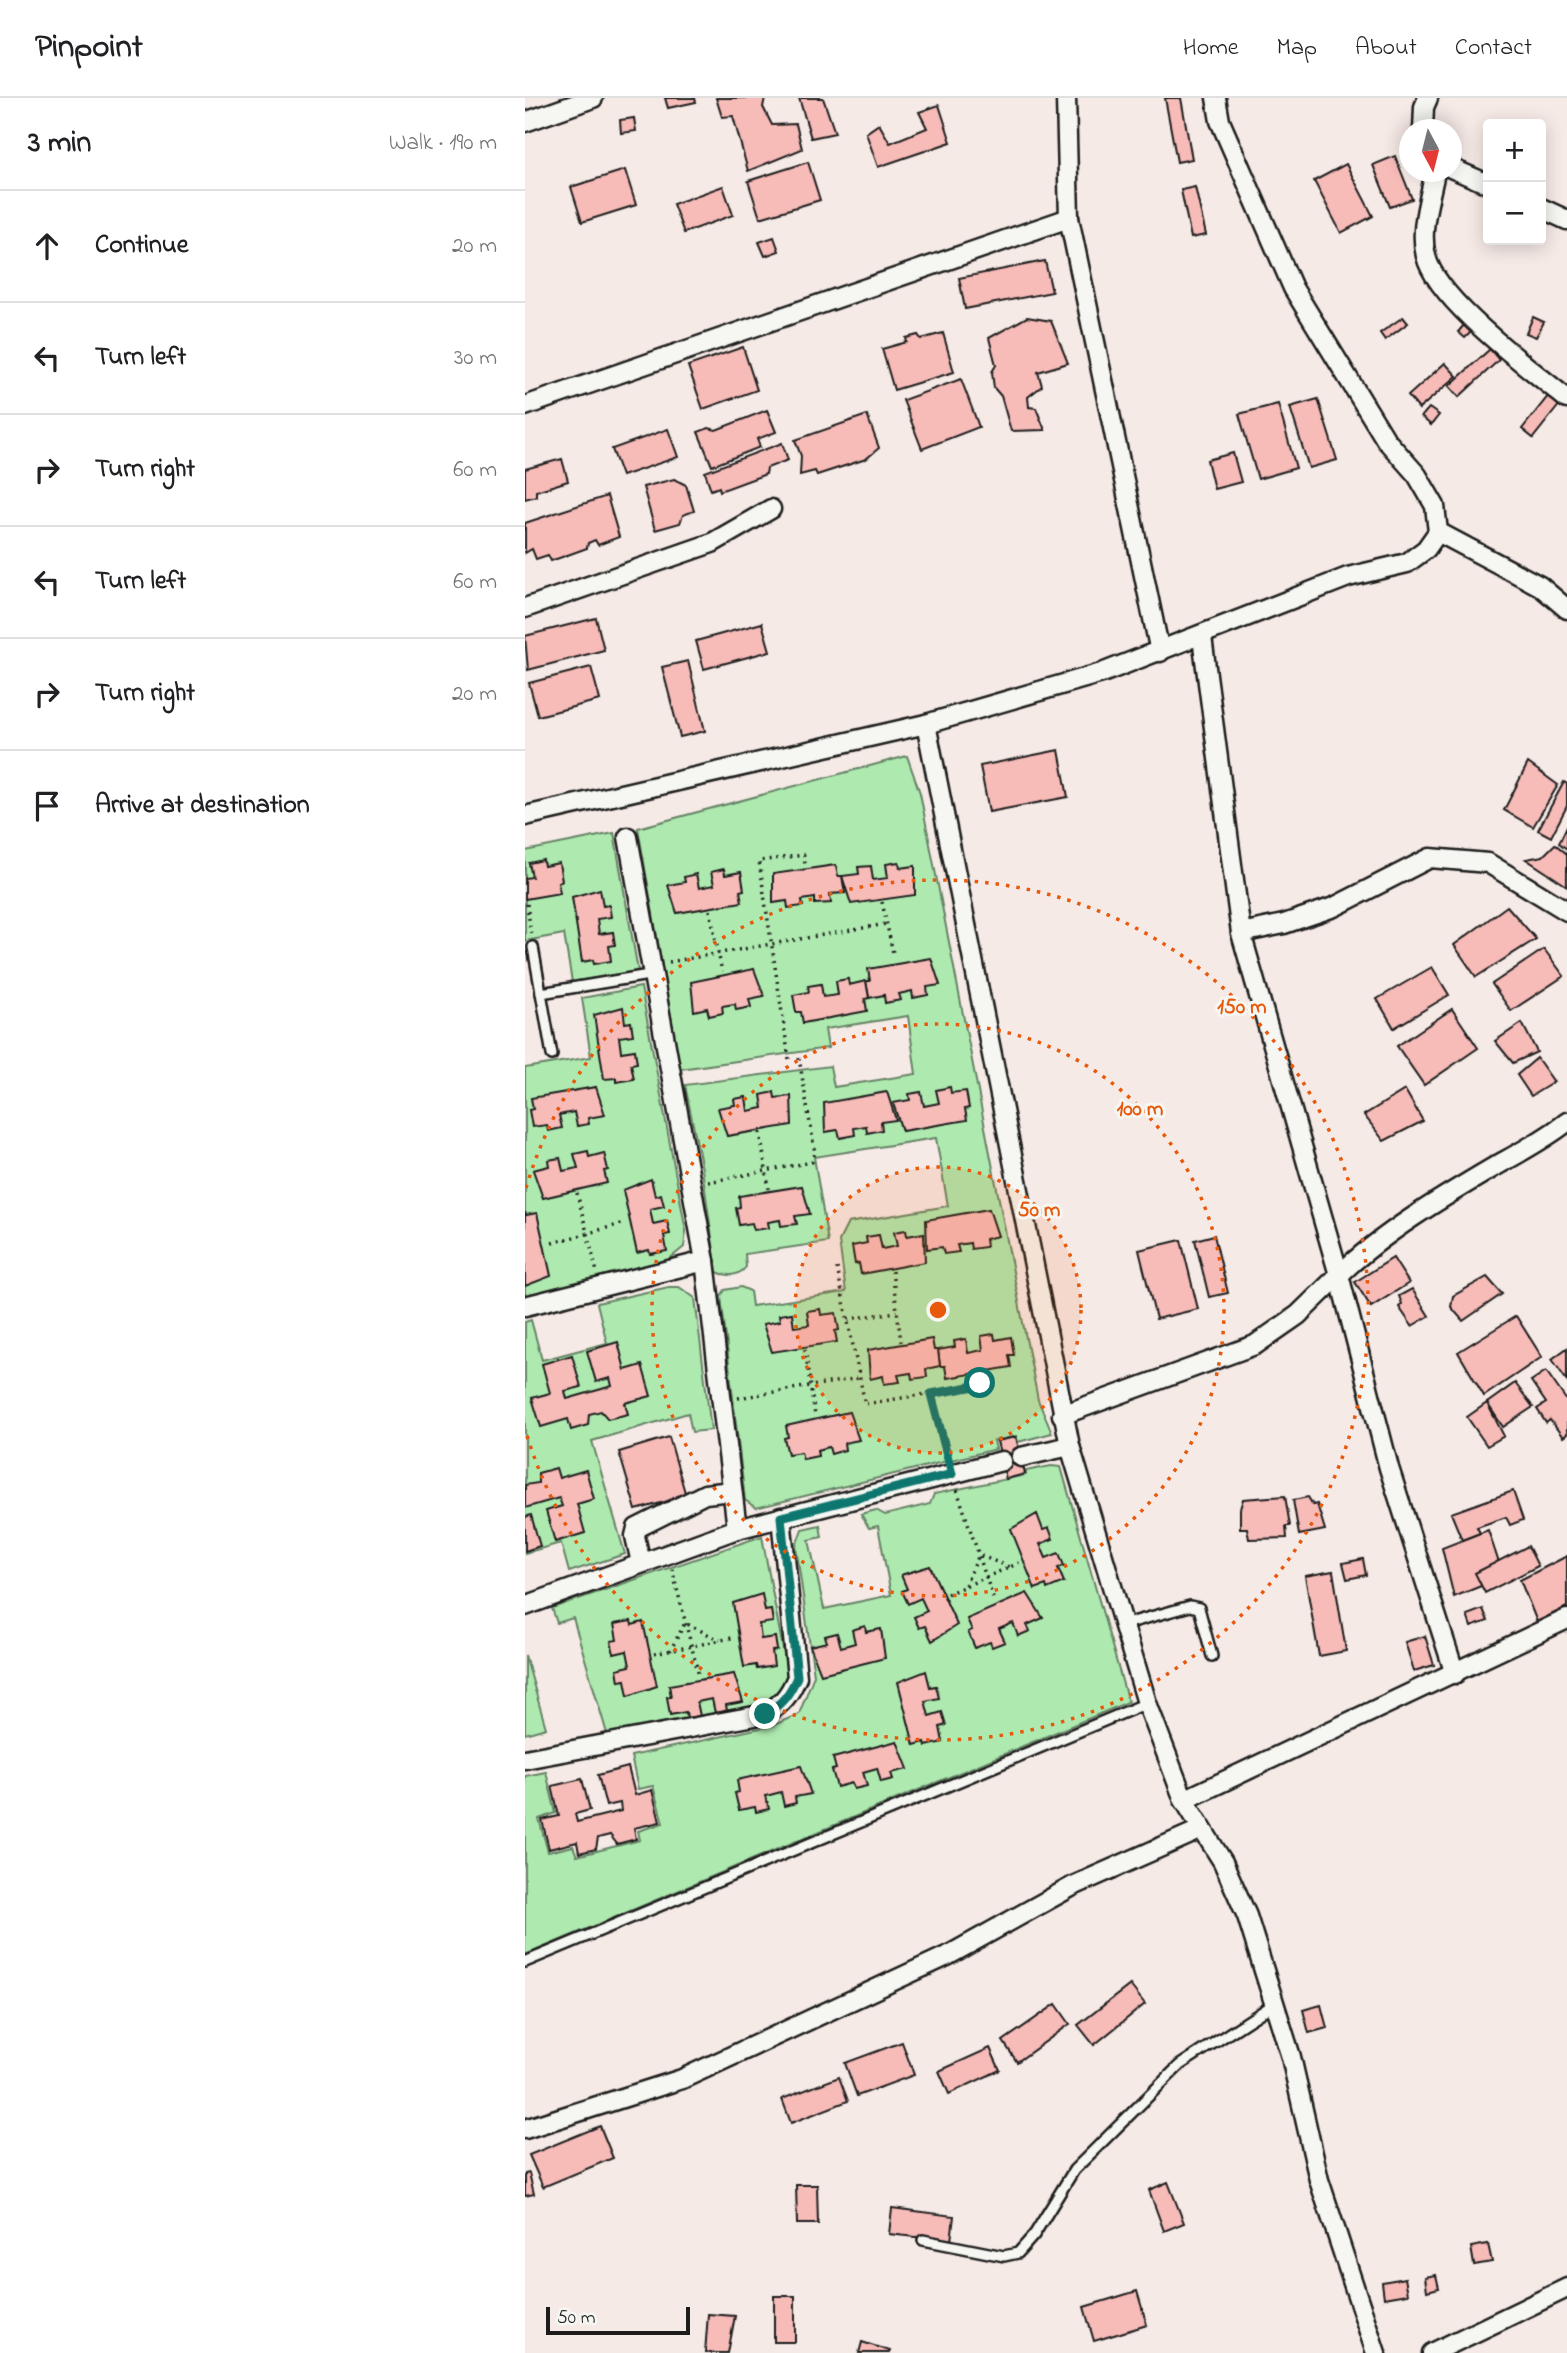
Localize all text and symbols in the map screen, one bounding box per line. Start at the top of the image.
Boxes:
text: Pinpoint [35,24,143,72]
text: Home [1183,31,1239,66]
text: Map [1277,31,1317,66]
text: About [1355,31,1417,66]
text: Contact [1455,31,1532,66]
north arrow [1399,119,1462,182]
map controls [1483,119,1546,245]
button: + [1483,119,1546,182]
text: 3 min [28,122,91,166]
text: Walk · 190 m [389,127,497,160]
button: − [1483,182,1546,245]
icon: ahead [28,227,66,265]
text: Continue [95,227,188,265]
text: 20 m [452,230,497,263]
icon: left [28,339,66,377]
text: Turn left [95,339,186,377]
text: 30 m [454,342,497,375]
icon: right [28,451,66,489]
text: Turn right [95,451,195,489]
text: 60 m [453,454,497,487]
icon: left [28,563,66,601]
text: Turn left [95,563,186,601]
text: 60 m [453,566,497,599]
icon: right [28,675,66,713]
text: Turn right [95,675,195,713]
text: 20 m [452,678,497,711]
icon: arrive [28,787,66,825]
text: Arrive at destination [95,787,310,825]
text: 150 m [1217,993,1267,1023]
text: 100 m [1117,1095,1163,1125]
text: 50 m [1018,1196,1060,1226]
centre of rings [926,1298,950,1322]
route start [964,1367,995,1398]
route end [749,1698,780,1729]
scale bar [546,2304,689,2336]
text: 50 m [557,2305,596,2332]

